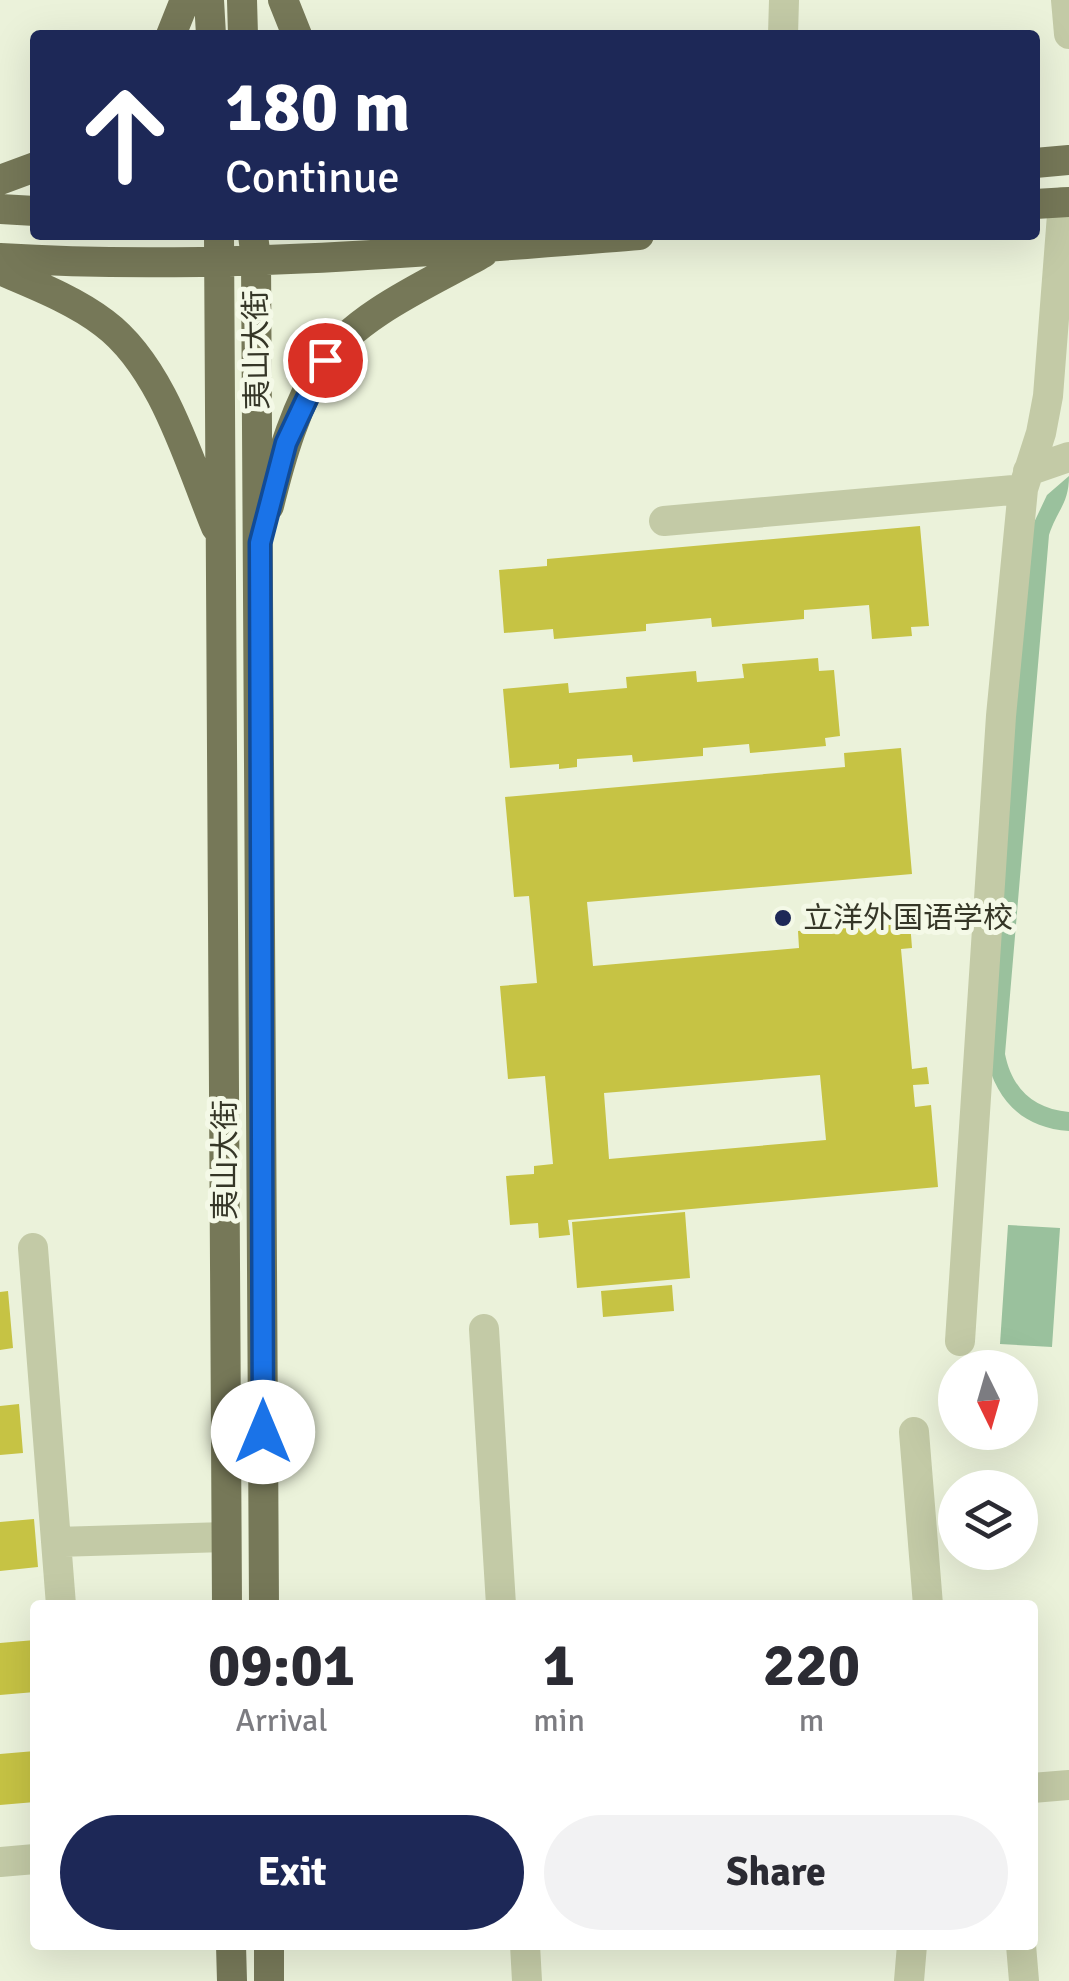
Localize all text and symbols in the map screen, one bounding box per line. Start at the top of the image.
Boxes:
text: 180 m [225,64,410,150]
icon: ahead [60,70,190,200]
text: Continue [225,150,400,205]
street label: 夷山大街 [237,290,277,410]
pin [283,318,368,403]
icon: arrive [298,333,353,388]
place label: 立洋外国语学校 [803,900,1013,937]
marker: 立洋外国语学校 [772,907,794,929]
street label: 夷山大街 [207,1100,244,1220]
north arrow [938,1350,1038,1450]
map controls [938,1350,1038,1570]
position arrow [211,1380,315,1484]
button: layers [938,1470,1038,1570]
text: 09:01 [208,1629,355,1703]
text: 1 [543,1629,575,1703]
text: 220 [763,1629,860,1703]
text: Arrival [236,1701,328,1740]
text: min [533,1701,585,1740]
text: m [799,1701,824,1740]
button: Exit [60,1815,524,1930]
button: Share [544,1815,1008,1930]

